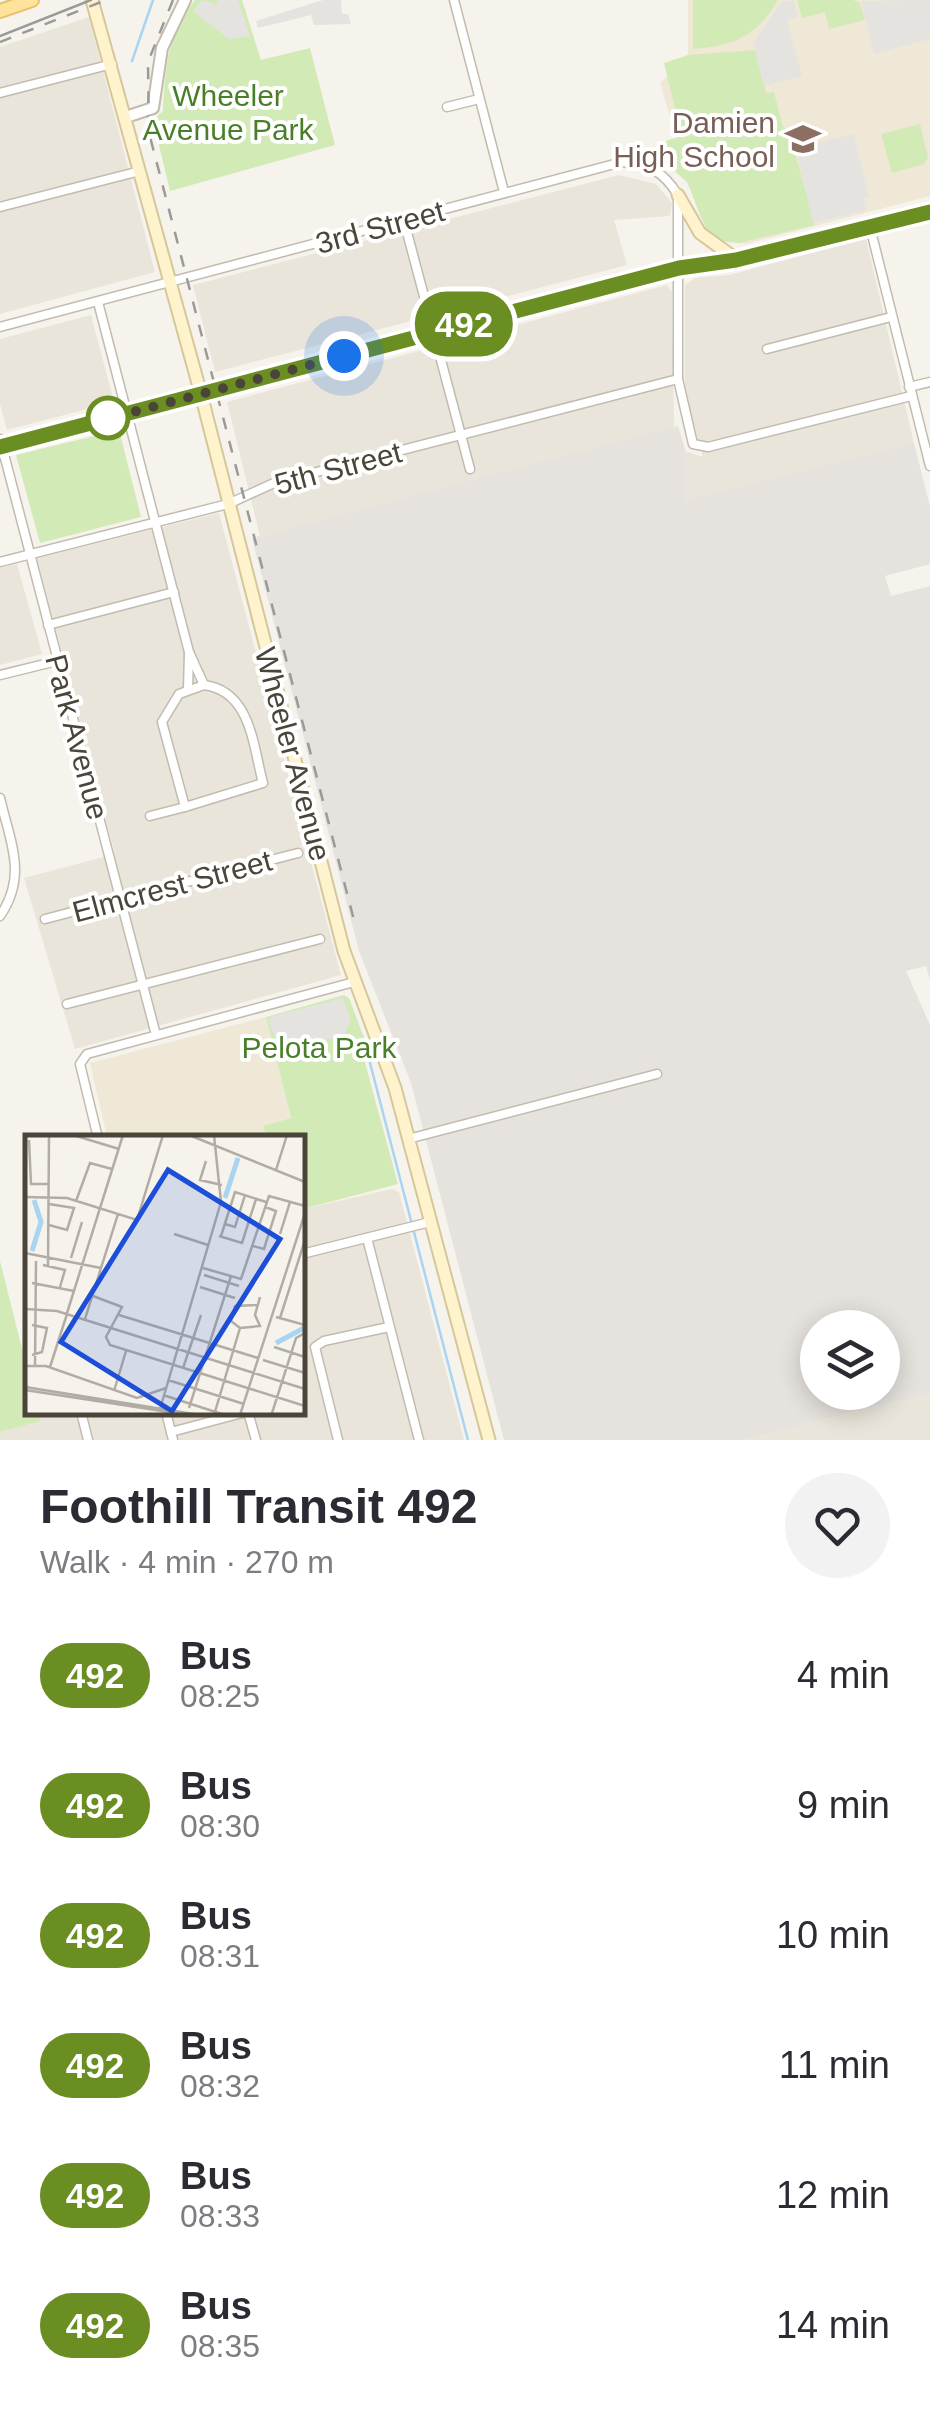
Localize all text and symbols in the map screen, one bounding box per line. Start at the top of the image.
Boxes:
park label: Wheeler Avenue Park [142,79,315,146]
place label: Damien High School [613,106,775,173]
school or university icon: Damien High School [784,120,822,158]
street label: 3rd Street [312,194,449,260]
line badge: 492 [406,292,522,356]
text: 492 [435,305,493,344]
your location [319,331,369,381]
unlabelled marker [87,397,129,439]
street label: 5th Street [271,435,406,501]
street label: Wheeler Avenue [249,644,337,864]
street label: Park Avenue [39,651,115,823]
street label: Elmcrest Street [69,843,276,928]
park label: Pelota Park [241,1031,398,1064]
inset map [25,1135,305,1415]
map controls [800,1310,900,1410]
button: layers [800,1310,900,1410]
button: heart [785,1473,890,1578]
text: Foothill Transit 492 [40,1480,477,1533]
text: Walk · 4 min · 270 m [40,1544,334,1580]
text: Bus [180,1635,252,1677]
text: 4 min [797,1654,890,1696]
text: 492 [66,1656,124,1695]
text: 08:25 [180,1678,260,1714]
text: Bus [180,1765,252,1807]
text: 9 min [797,1784,890,1826]
text: 492 [66,1786,124,1825]
text: 08:30 [180,1808,260,1844]
text: Bus [180,1895,252,1937]
text: 10 min [776,1914,890,1956]
text: 492 [66,1916,124,1955]
text: 08:31 [180,1938,260,1974]
text: Bus [180,2025,252,2067]
text: 11 min [779,2044,890,2086]
text: 492 [66,2046,124,2085]
text: 08:32 [180,2068,260,2104]
text: Bus [180,2155,252,2197]
text: 12 min [776,2174,890,2216]
text: 492 [66,2176,124,2215]
text: 08:33 [180,2198,260,2234]
text: Bus [180,2285,252,2327]
text: 14 min [776,2304,890,2346]
text: 492 [66,2306,124,2345]
text: 08:35 [180,2328,260,2364]

